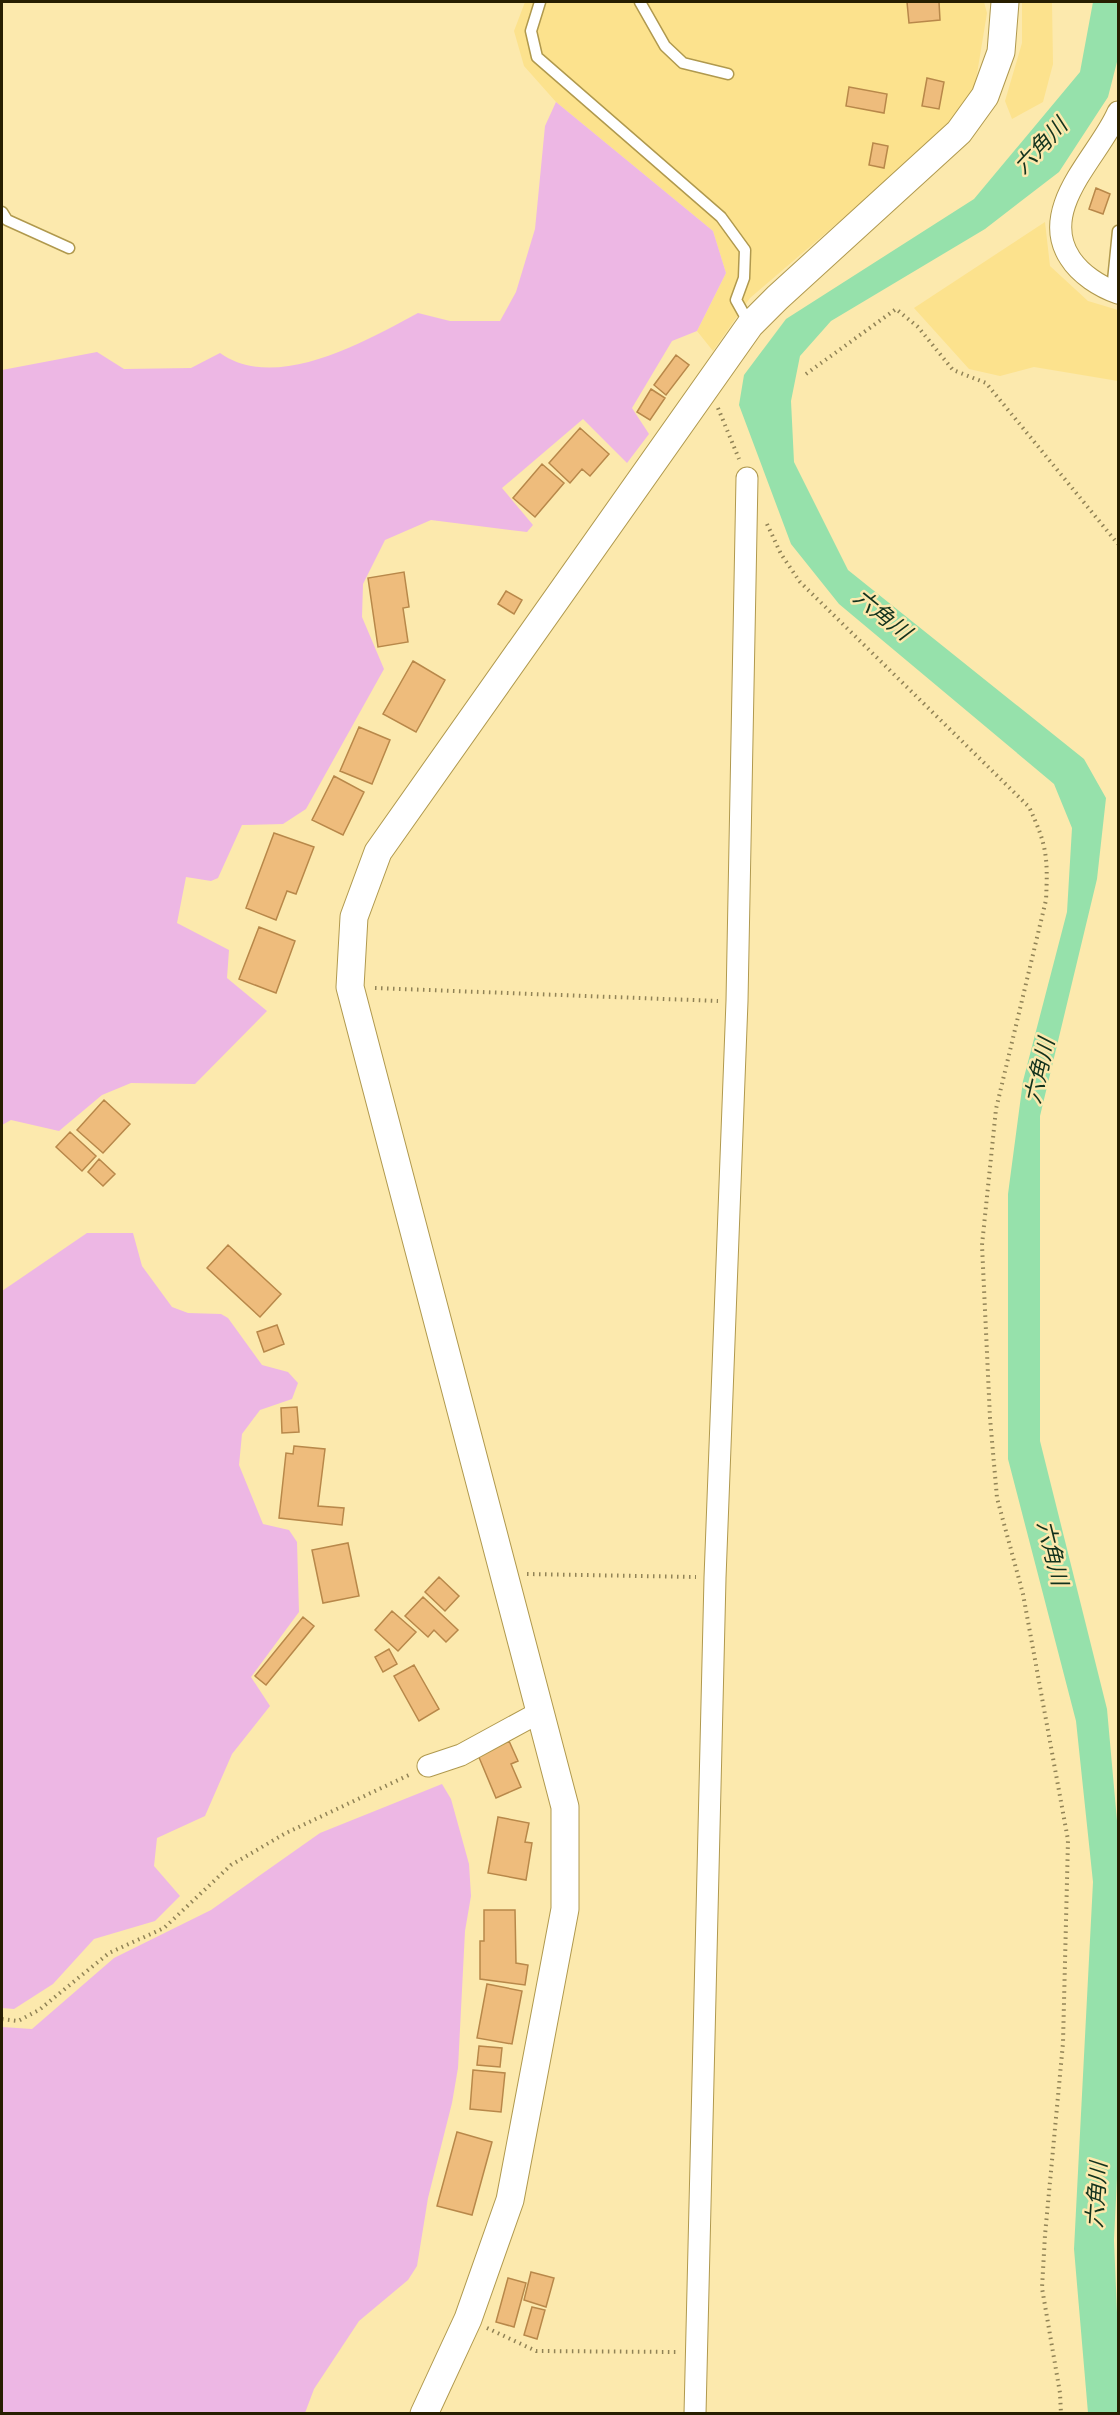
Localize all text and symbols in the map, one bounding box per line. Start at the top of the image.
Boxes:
water label: 六角川 [1009,112,1074,179]
water label: 六角川 [848,584,917,647]
water label: 六角川 [1020,1034,1061,1106]
water label: 六角川 [1031,1518,1073,1590]
water label: 六角川 [1082,2159,1112,2229]

